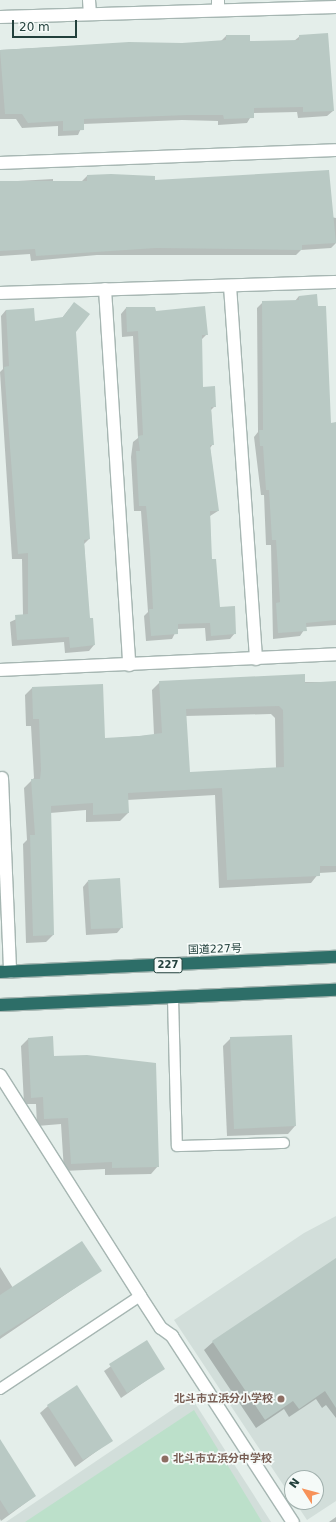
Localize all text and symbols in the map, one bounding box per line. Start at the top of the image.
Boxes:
scale bar [14,12,79,38]
text: 20 m [19,20,50,34]
street label: 国道227号 [188,942,242,958]
road number: 227 [153,957,183,973]
place label: 北斗市立浜分小学校 [174,1392,273,1406]
marker: 北斗市立浜分小学校 [276,1394,286,1404]
place label: 北斗市立浜分中学校 [173,1452,272,1466]
marker: 北斗市立浜分中学校 [160,1454,170,1464]
north arrow [284,1470,324,1510]
text: N [287,1476,303,1491]

